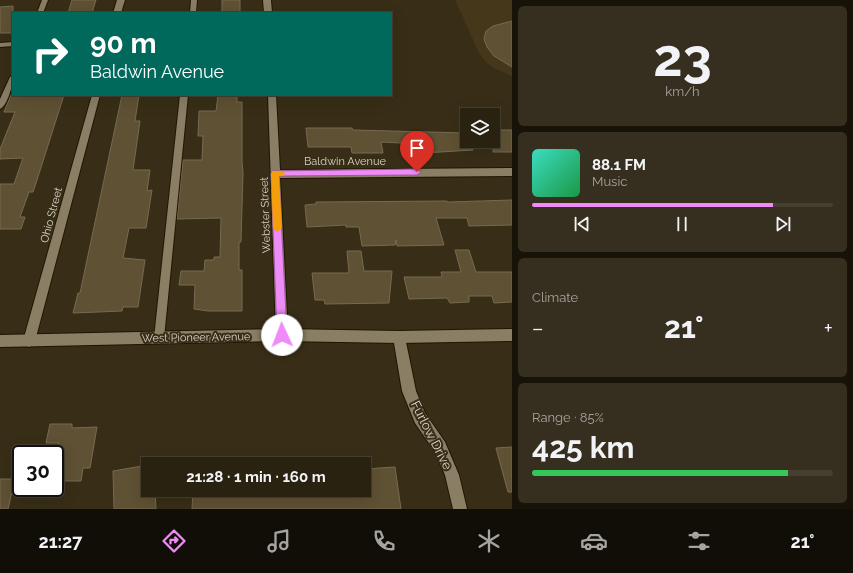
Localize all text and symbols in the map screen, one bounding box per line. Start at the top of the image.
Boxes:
text: 90 m [90,27,156,60]
text: 23 [653,27,712,88]
icon: right [24,28,76,80]
text: Baldwin Avenue [90,61,224,82]
text: km/h [665,84,700,99]
map controls [460,108,500,148]
button: layers [460,108,500,148]
pin [400,131,434,172]
icon: arrive [406,137,428,159]
street label: Baldwin Avenue [304,155,387,168]
text: 88.1 FM [592,156,646,174]
text: Music [592,174,627,189]
street label: Webster Street [258,176,273,253]
street label: Ohio Street [38,186,65,244]
icon: previous [571,213,593,235]
icon: pause [671,213,693,235]
icon: next [772,213,794,235]
text: Climate [532,290,578,305]
text: 21° [664,310,704,345]
position arrow [261,314,303,356]
text: − [532,315,544,341]
text: + [824,315,833,341]
street label: West Pioneer Avenue [141,330,251,345]
street label: Furlow Drive [408,398,455,472]
text: Range · 85% [532,410,604,425]
text: 425 km [532,430,635,465]
speed limit sign: 30 [12,445,64,497]
text: 21:28 · 1 min · 160 m [186,468,326,486]
icon: directions [160,527,188,555]
icon: music [265,527,293,555]
icon: phone [370,527,398,555]
icon: climate [475,527,503,555]
icon: car [580,527,608,555]
icon: filters [685,527,713,555]
text: 21:27 [39,531,82,552]
text: 21° [791,531,814,552]

